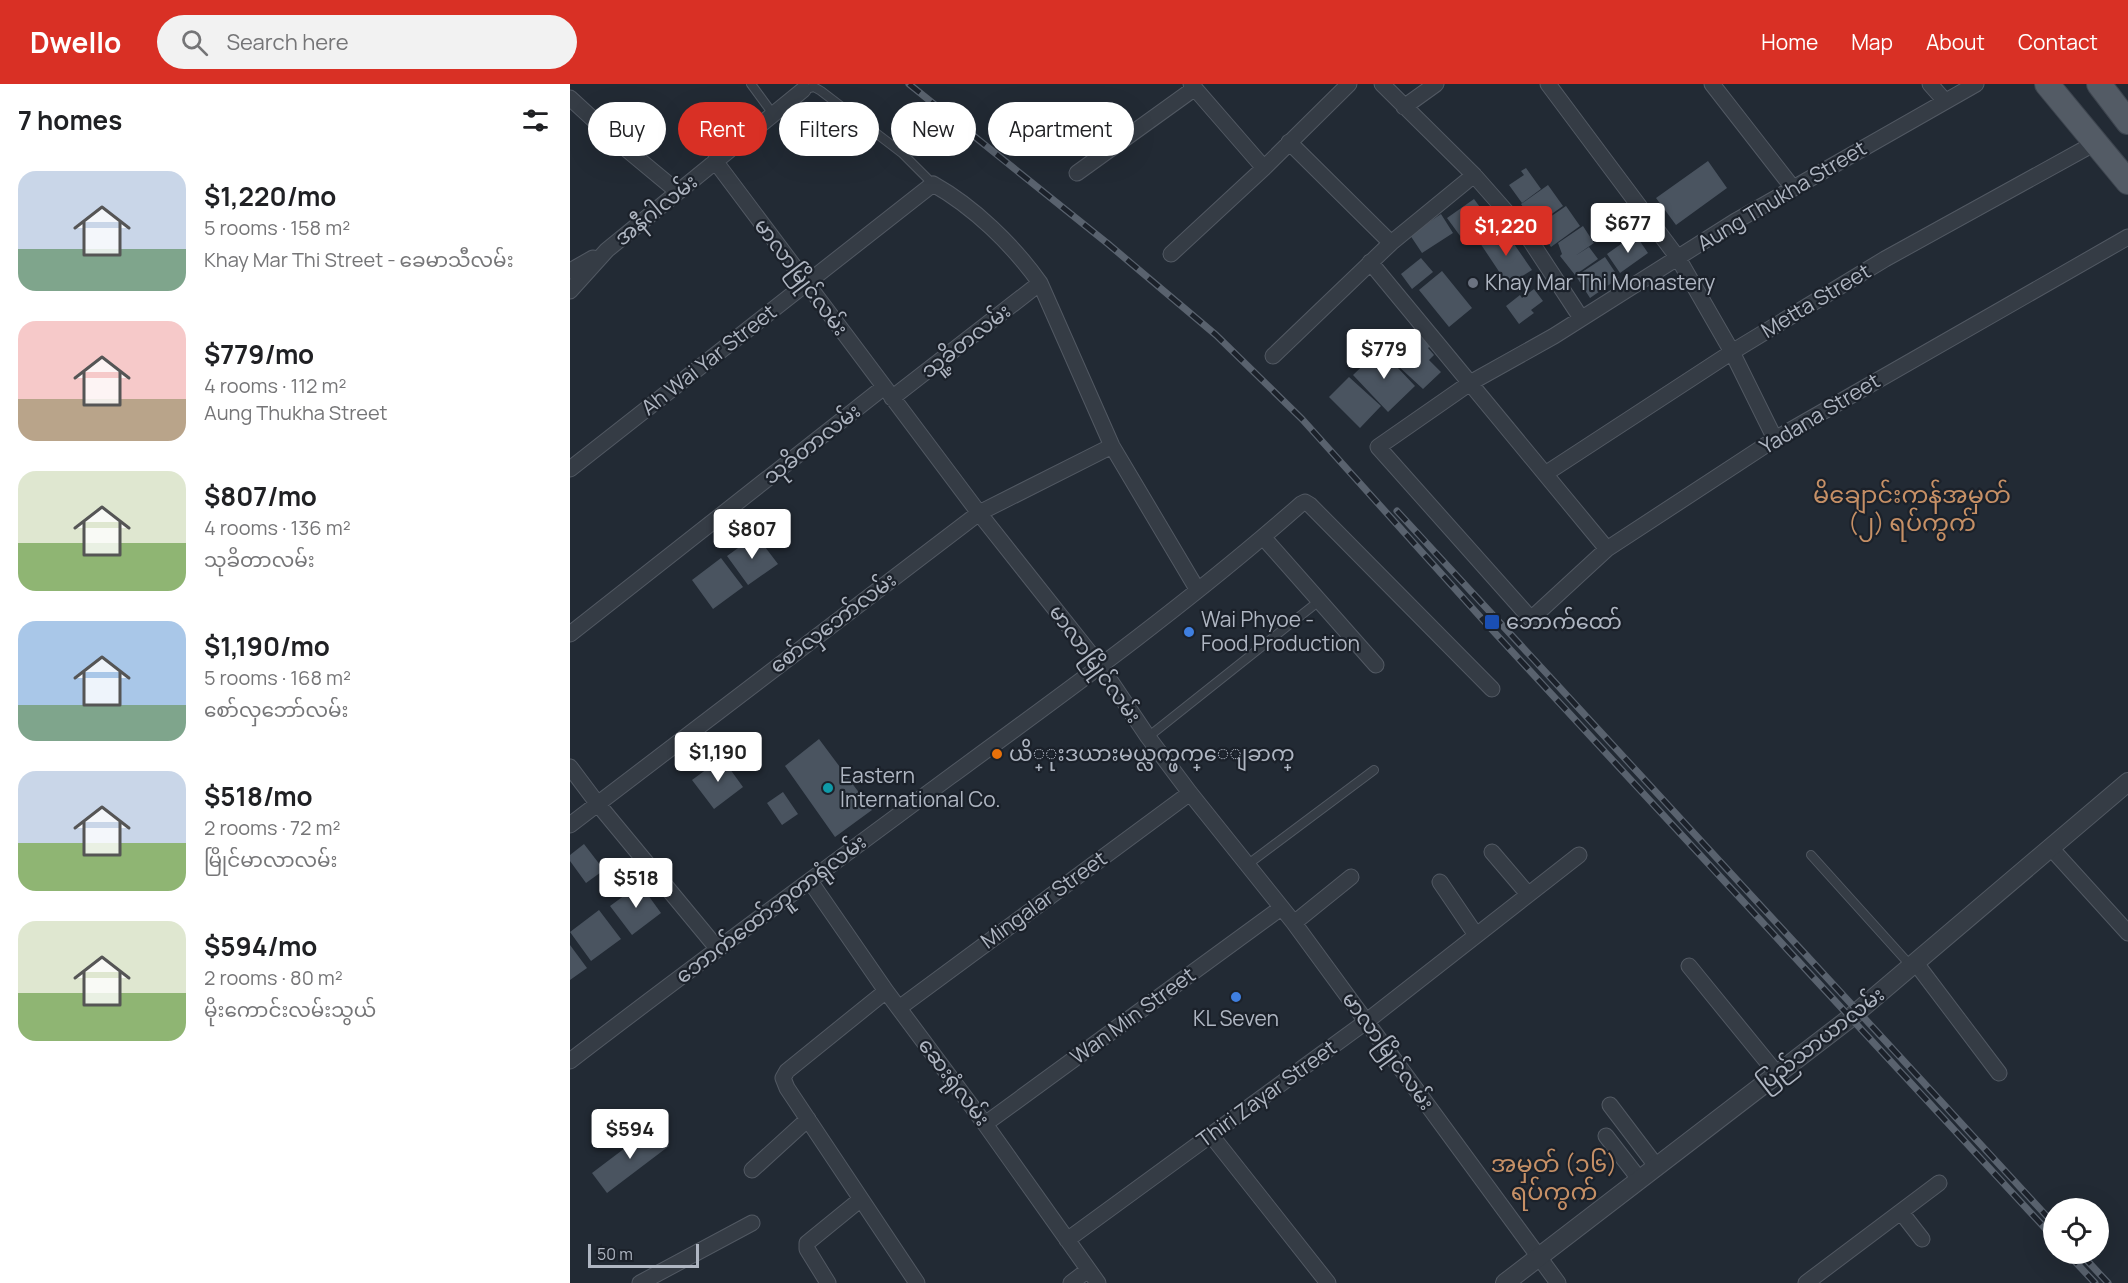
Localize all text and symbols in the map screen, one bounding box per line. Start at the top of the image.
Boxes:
search box [157,15,577,69]
text: Dwello [30,23,121,61]
icon: search [178,26,211,59]
text: Search here [226,27,349,57]
text: Home [1761,28,1818,56]
text: Map [1851,28,1893,56]
text: About [1926,28,1985,56]
text: Contact [2018,28,2098,56]
text: 7 homes [18,102,122,138]
chip: Buy [588,102,666,156]
chip: Rent [678,102,767,156]
chip: Filters [779,102,879,156]
chip: New [891,102,976,156]
chip: Apartment [988,102,1134,156]
icon: filters [519,104,552,137]
street label: Aung Thukha Street [1692,133,1871,257]
street label: အနီဂါလမ်း [607,166,705,254]
text: $1,220/mo [204,178,336,214]
icon: home [66,195,138,267]
pin: $677 [1592,203,1664,254]
pin: $1,220 [1457,206,1555,257]
text: $677 [1605,209,1651,236]
street label: မာလာမြိုင်လမ်း [745,211,856,343]
text: $1,220 [1474,212,1538,239]
text: 5 rooms · 158 m² [204,214,350,241]
text: Khay Mar Thi Street - ခေမာသီလမ်း [204,246,514,273]
street label: Metta Street [1756,256,1875,344]
place label: Khay Mar Thi Monastery [1485,268,1715,296]
marker: Khay Mar Thi Monastery [1466,276,1480,290]
street label: သူ့ခိတလမ်း [914,296,1018,387]
street label: Ah Wai Yar Street [635,298,782,421]
pin: $779 [1348,329,1420,380]
text: $779 [1361,335,1407,362]
text: $779/mo [204,336,314,372]
icon: home [66,345,138,417]
street label: Yadana Street [1754,366,1885,460]
text: 4 rooms · 112 m² [204,372,346,399]
street label: သုခိတာလမ်း [756,396,868,493]
text: Aung Thukha Street [204,399,388,426]
district label: မိချောင်းကန်အမှတ် (၂) ရပ်ကွက် [1813,477,2011,542]
text: $807/mo [204,478,317,514]
icon: home [66,495,138,567]
pin: $807 [716,509,788,560]
text: 4 rooms · 136 m² [204,514,351,541]
text: $807 [728,515,776,542]
text: သုခိတာလမ်း [204,546,315,573]
street label: စော်လှဘော်လမ်း [763,565,904,682]
street label: မာလာမြိုင်လမ်း [1040,598,1149,731]
place label: Wai Phyoe - Food Production [1201,605,1360,657]
place label: ဘောက်ထော် [1506,606,1622,635]
marker: ဘောက်ထော် [1483,613,1501,631]
marker: Wai Phyoe - Food Production [1182,625,1196,639]
text: $1,190/mo [204,628,330,664]
icon: home [66,645,138,717]
text: 5 rooms · 168 m² [204,664,351,691]
text: စော်လှဘော်လမ်း [204,696,348,723]
pin: $1,190 [669,732,767,783]
text: $1,190 [689,738,747,765]
place label: ယိ္ုးဒယားမယ္လက္ဖက္ေျခာက္ [1009,738,1295,772]
marker: ယိ္ုးဒယားမယ္လက္ဖက္ေျခာက္ [990,747,1004,761]
place label: Eastern International Co. [840,761,1001,813]
text: $518/mo [204,778,313,814]
marker: Eastern International Co. [821,781,835,795]
icon: home [66,795,138,867]
text: 2 rooms · 72 m² [204,814,340,841]
street label: ဘောက်ထော်ဘူတာရုံလမ်း [669,826,874,992]
street label: Mingalar Street [975,844,1112,954]
text: မြိုင်မာလာလမ်း [204,846,338,873]
pin: $518 [600,858,672,909]
text: $518 [613,864,659,891]
text: $594/mo [204,928,317,964]
icon: home [66,945,138,1017]
street label: Wan Min Street [1064,960,1200,1070]
text: 2 rooms · 80 m² [204,964,343,991]
street label: ပြည်သာယာလမ်း [1751,979,1892,1100]
street label: မာလာမြိုင်လမ်း [1333,985,1442,1118]
marker: KL Seven [1229,990,1243,1004]
text: မိုးကောင်းလမ်းသွယ် [204,996,376,1023]
place label: KL Seven [1193,1004,1279,1032]
street label: ဆေးရုံလမ်း [909,1031,998,1133]
street label: Thiri Zayar Street [1191,1033,1342,1153]
pin: $594 [594,1109,666,1160]
text: $594 [606,1115,654,1142]
district label: အမှတ် (၁၆) ရပ်ကွက် [1491,1146,1617,1211]
map controls [2043,1198,2109,1264]
button: locate [2043,1198,2109,1264]
scale bar [588,1241,699,1268]
text: 50 m [597,1243,633,1265]

